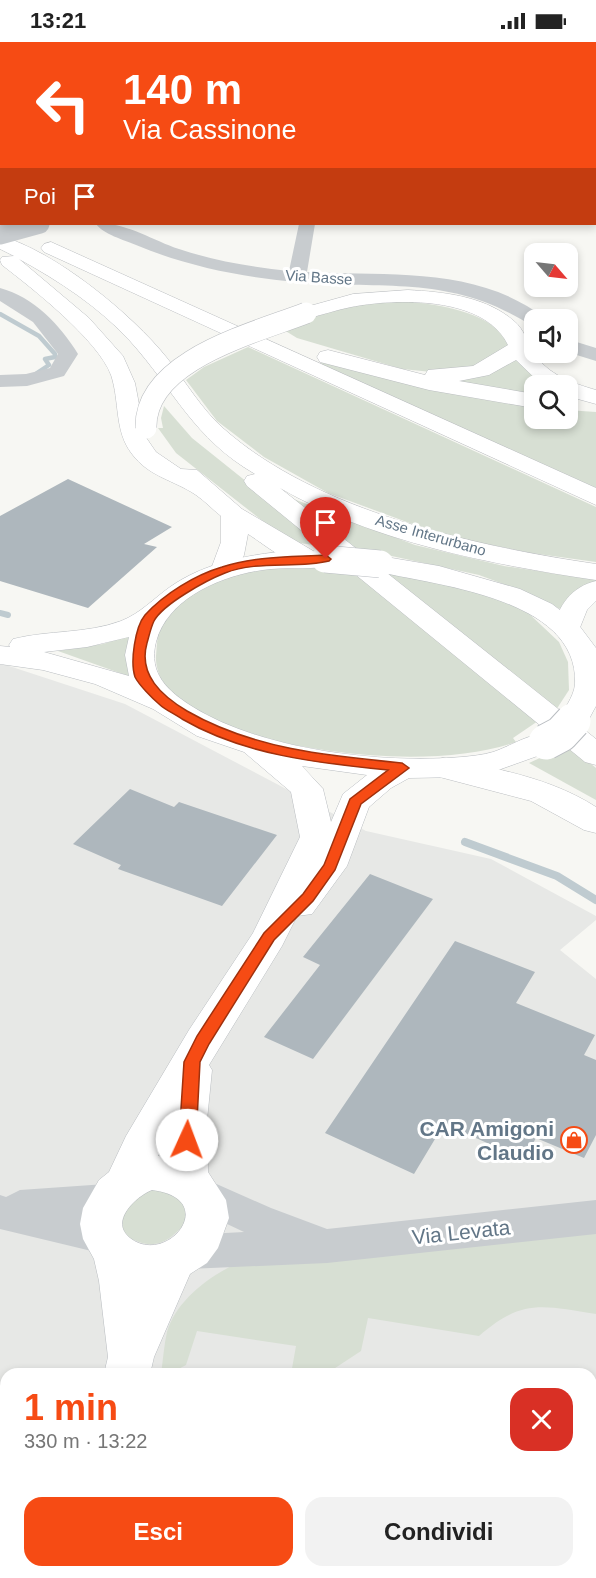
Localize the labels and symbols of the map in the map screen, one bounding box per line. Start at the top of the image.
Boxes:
north arrow [524,243,578,297]
street label: Via Basse [285,266,353,288]
pin [300,497,351,559]
street label: Asse Interurbano [374,511,488,559]
position arrow [155,1108,219,1172]
place label: CAR Amigoni Claudio [419,1117,554,1164]
shop icon: CAR Amigoni Claudio [559,1125,589,1155]
street label: Via Levata [411,1215,512,1249]

